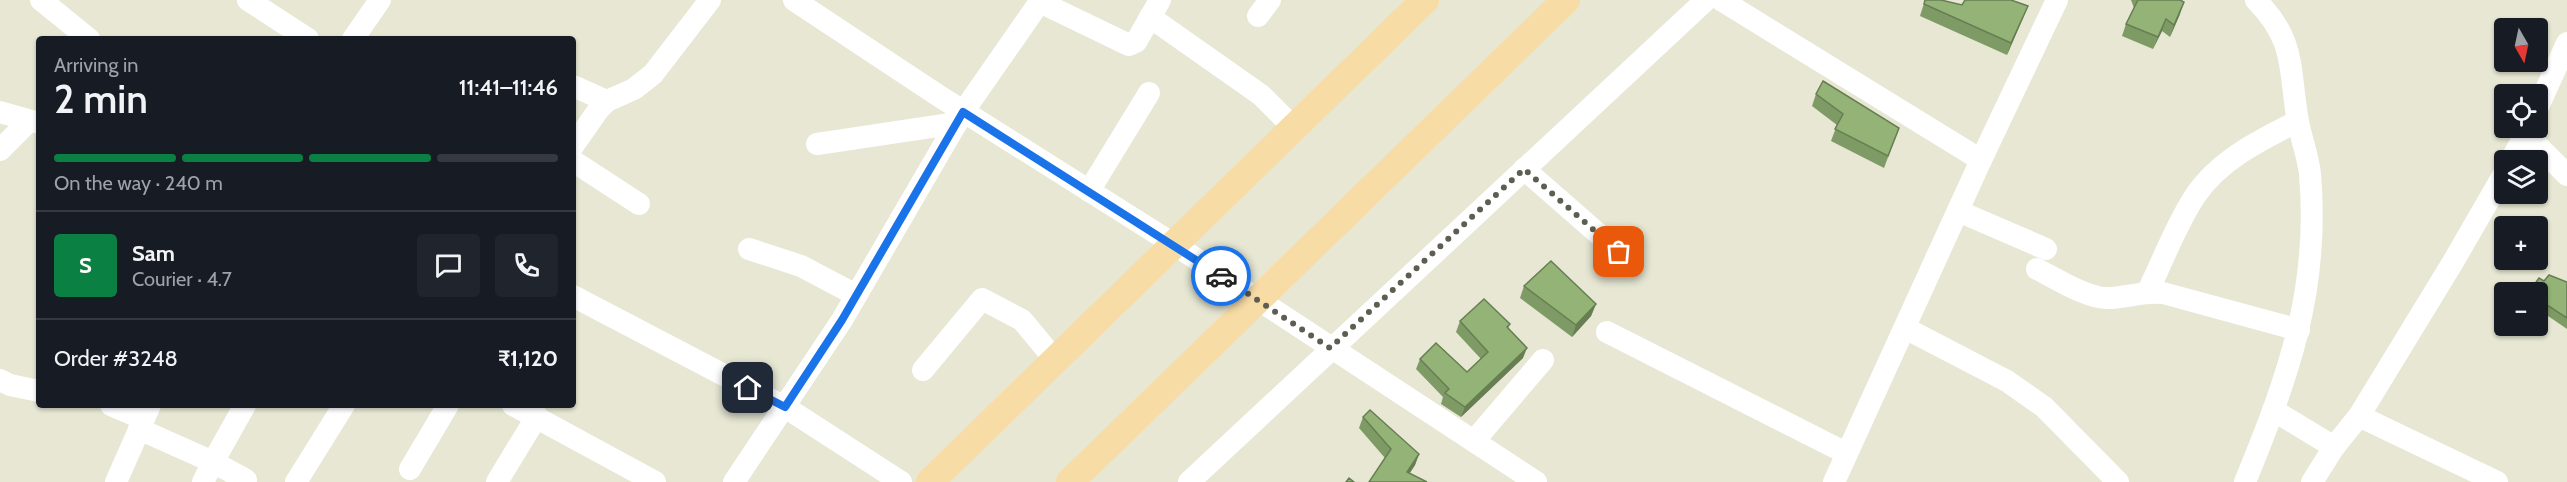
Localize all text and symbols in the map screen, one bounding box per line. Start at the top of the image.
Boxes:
north arrow [2494,18,2548,72]
map controls [2494,18,2548,336]
text: Arriving in [54,53,138,77]
text: 11:41–11:46 [459,74,558,101]
text: 2 min [54,75,148,123]
button: locate [2494,84,2548,138]
button: layers [2494,150,2548,204]
text: On the way · 240 m [54,171,223,195]
button: + [2494,216,2548,270]
pin [1593,226,1644,277]
button: chat [417,234,480,297]
button: phone [495,234,558,297]
icon: bag [1602,235,1635,268]
text: Sam [132,240,175,267]
courier [1191,246,1251,306]
text: S [79,252,92,279]
icon: car [1205,260,1238,293]
text: Courier · 4.7 [132,267,232,291]
button: − [2494,282,2548,336]
text: Order #3248 [54,345,178,372]
text: ₹1,120 [498,345,558,372]
pin [722,362,773,413]
icon: home [731,371,764,404]

